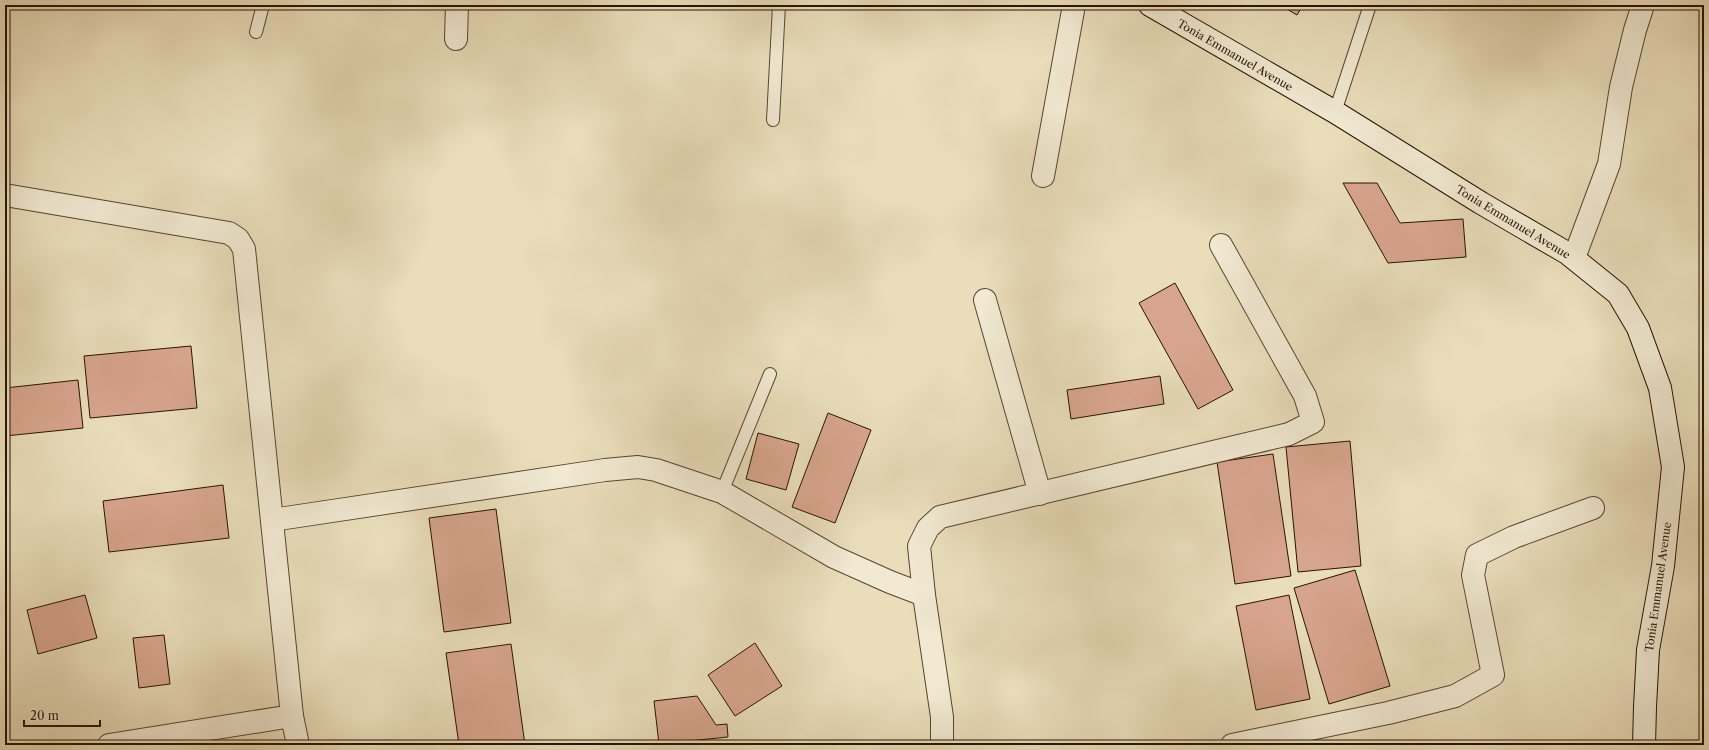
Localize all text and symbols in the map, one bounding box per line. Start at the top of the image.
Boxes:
street label: Tonia Emmanuel Avenue [1175,16,1295,94]
street label: Tonia Emmanuel Avenue [1453,182,1573,262]
street label: Tonia Emmanuel Avenue [1642,521,1674,653]
scale bar [24,702,100,728]
text: 20 m [30,708,59,723]

